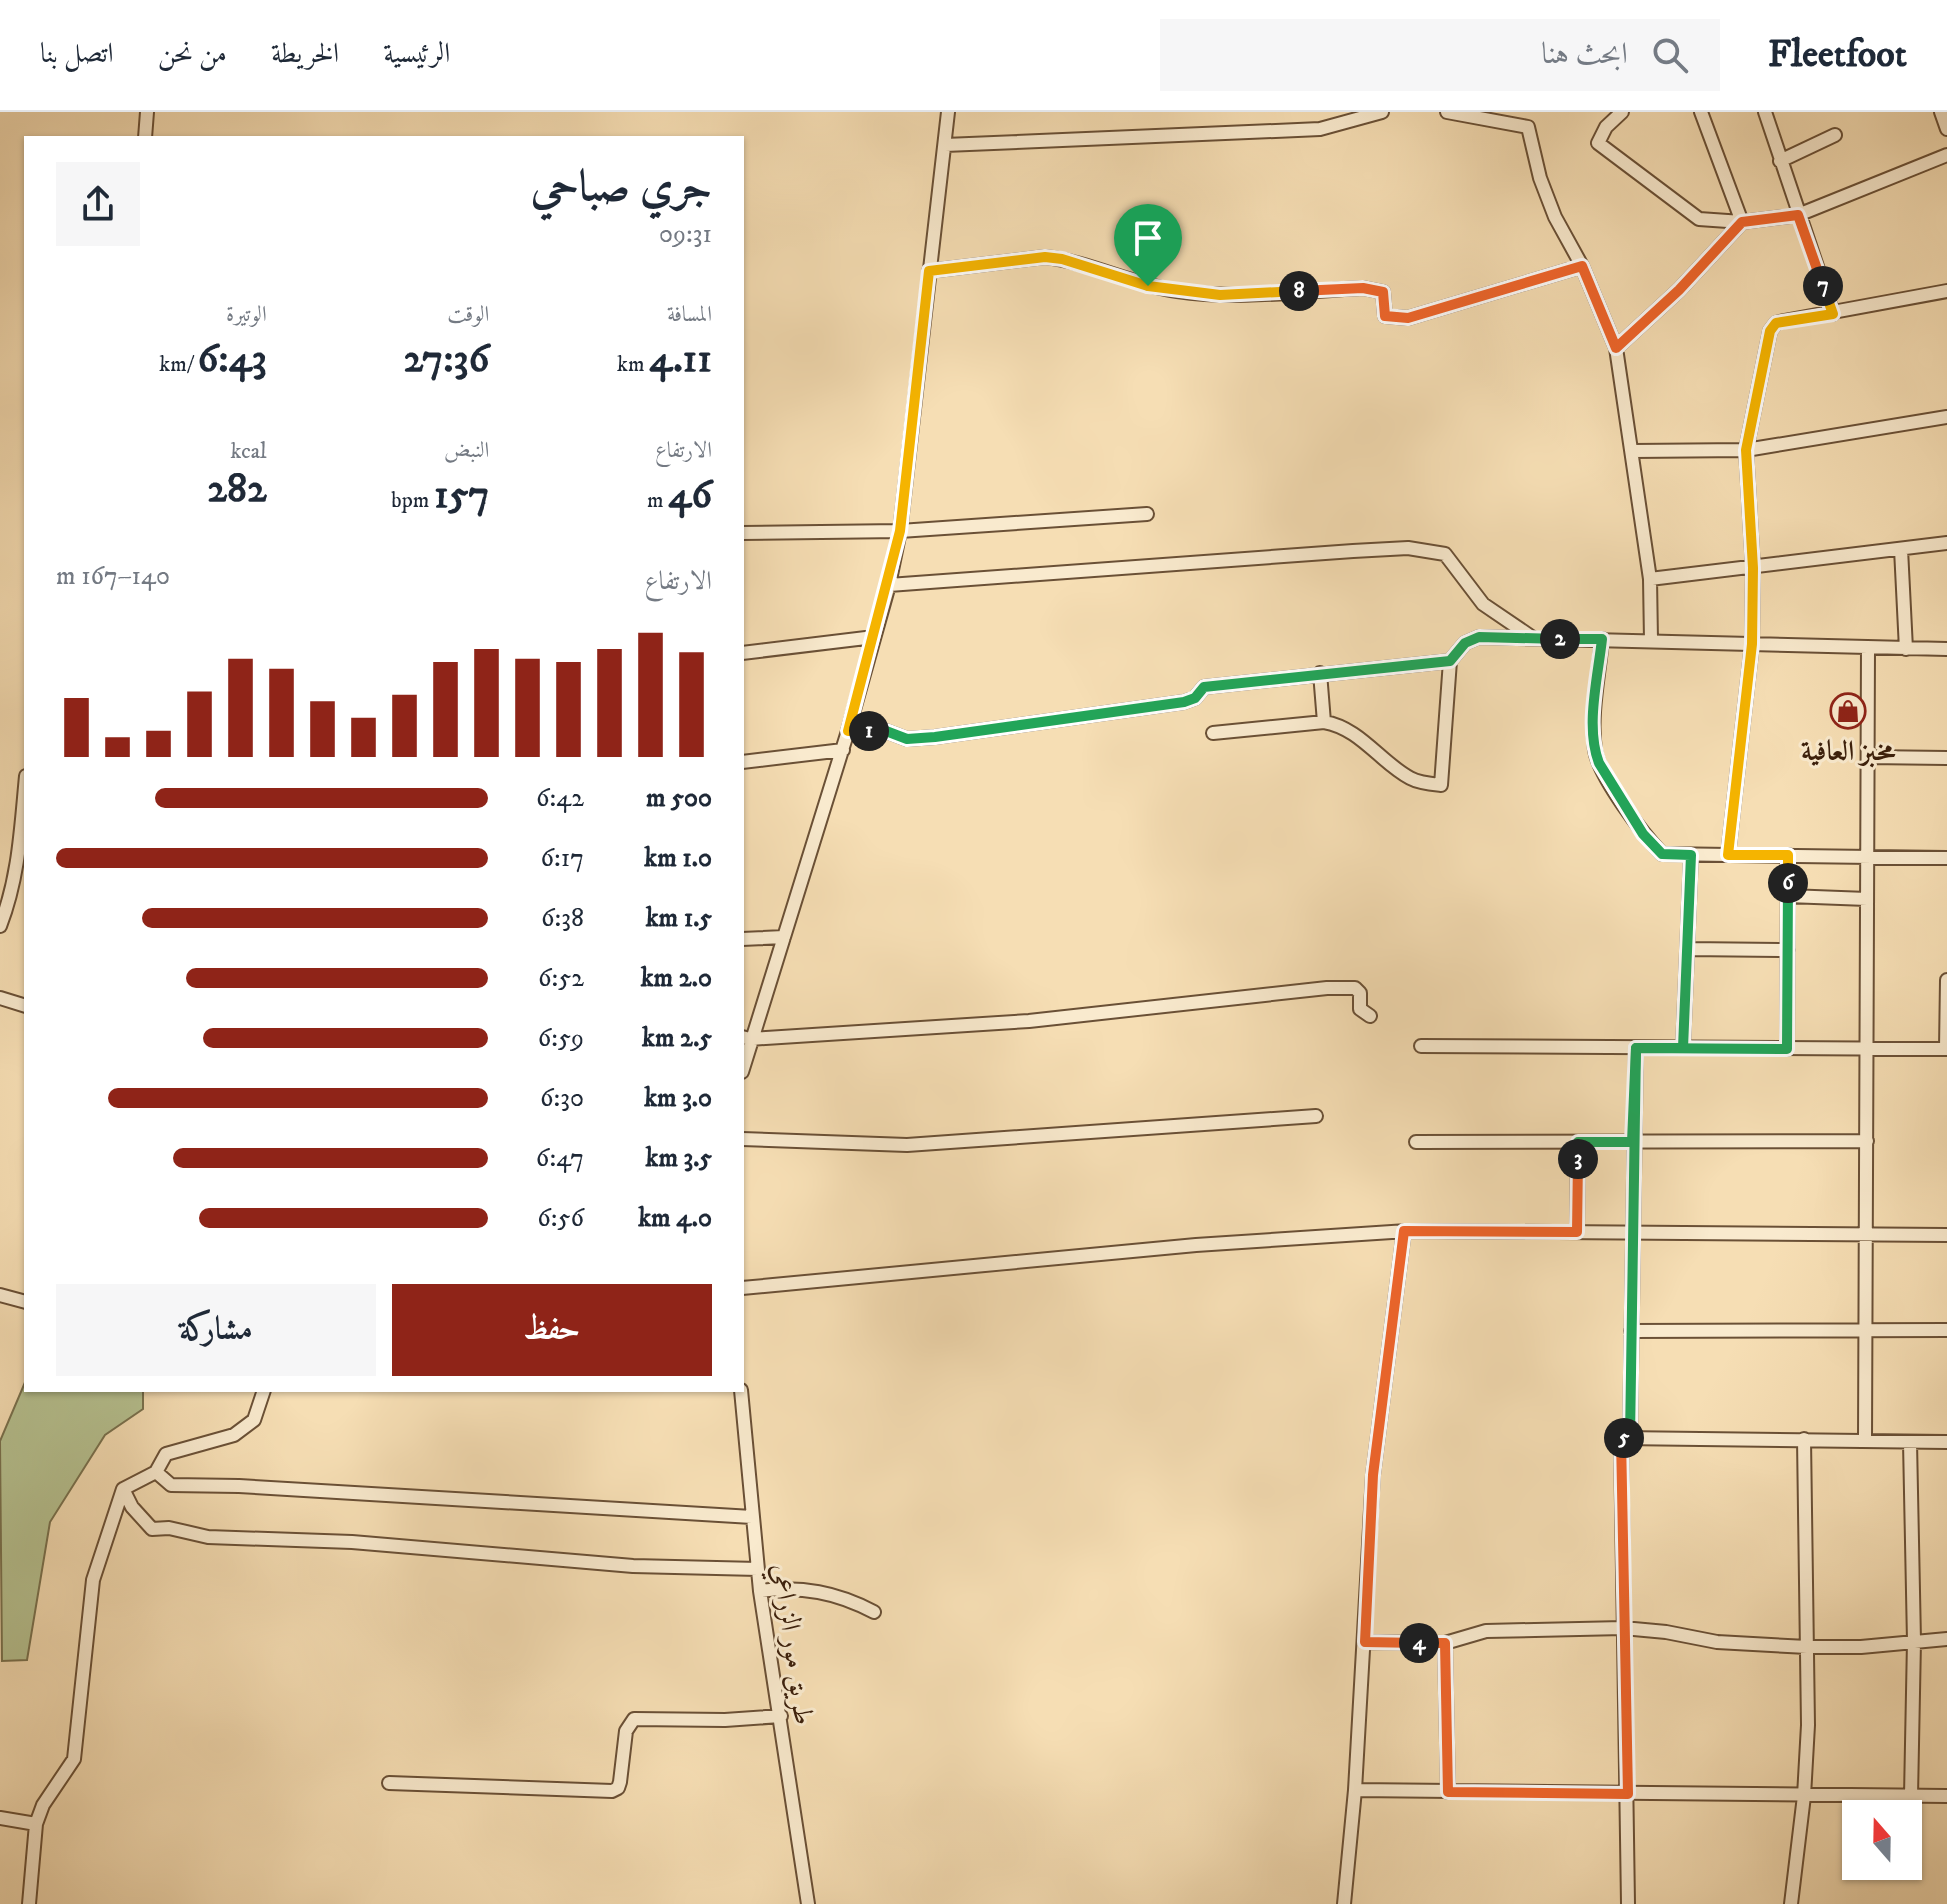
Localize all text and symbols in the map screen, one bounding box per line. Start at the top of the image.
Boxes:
search box [1160,19,1720,91]
text: Fleetfoot [1768,31,1907,79]
icon: search [1648,33,1692,77]
text: اتصل بنا [40,36,114,71]
text: من نحن [158,36,227,71]
text: الخريطة [271,36,339,71]
text: الرئيسية [383,36,450,71]
text: ابحث هنا [1541,36,1628,73]
text: جري صباحي [531,160,712,215]
button: share [56,162,140,246]
pin [1114,204,1182,286]
icon: arrive [1126,216,1170,260]
text: 09:31 [659,218,712,251]
pin: 7 [1803,266,1843,306]
pin: 8 [1279,271,1319,311]
text: 7 [1817,272,1829,299]
text: 8 [1293,277,1305,304]
text: الوتيرة [226,301,267,328]
text: الوقت [447,301,489,328]
text: المسافة [667,301,712,328]
text: 6:43 [197,335,267,385]
text: 27:36 [403,335,489,385]
text: 4.11 [649,335,712,385]
text: /km [159,351,197,378]
text: km [617,351,649,378]
text: النبض [444,437,489,464]
text: الارتفاع [655,437,712,464]
text: kcal [231,438,267,465]
text: 282 [207,465,267,515]
text: 157 [434,471,489,521]
text: 46 [668,471,712,521]
text: bpm [391,487,434,514]
text: m [647,487,668,514]
text: 140–167 m [56,560,170,593]
text: الارتفاع [645,565,712,598]
pin: 2 [1540,619,1580,659]
text: 2 [1555,625,1565,652]
shop icon: مخبز العافية [1829,692,1867,730]
pin: 1 [849,711,889,751]
text: 1 [865,717,873,744]
place label: مخبز العافية [1801,734,1896,769]
text: 6:42 [536,782,584,815]
text: 500 m [646,782,712,815]
text: 6:17 [540,842,584,875]
text: 1.0 km [644,842,712,875]
pin: 6 [1768,863,1808,903]
text: 6 [1782,869,1794,896]
text: 6:38 [541,902,584,935]
text: 1.5 km [646,902,712,935]
text: 6:52 [538,962,584,995]
text: 2.0 km [641,962,712,995]
text: 6:59 [538,1022,584,1055]
text: 2.5 km [642,1022,712,1055]
text: 6:30 [540,1082,584,1115]
text: 3.0 km [644,1082,712,1115]
pin: 3 [1558,1139,1598,1179]
text: 6:47 [536,1142,584,1175]
text: 3.5 km [646,1142,712,1175]
text: 3 [1574,1145,1582,1172]
text: 6:56 [537,1202,584,1235]
text: 4.0 km [638,1202,712,1235]
button: مشاركة [56,1284,376,1376]
button: حفظ [392,1284,712,1376]
pin: 5 [1604,1418,1644,1458]
text: 5 [1619,1424,1629,1451]
street label: طريق مور الزراعي [760,1561,821,1728]
pin: 4 [1399,1623,1439,1663]
text: 4 [1413,1629,1425,1656]
north arrow [1842,1800,1922,1880]
map controls [1842,1800,1922,1880]

